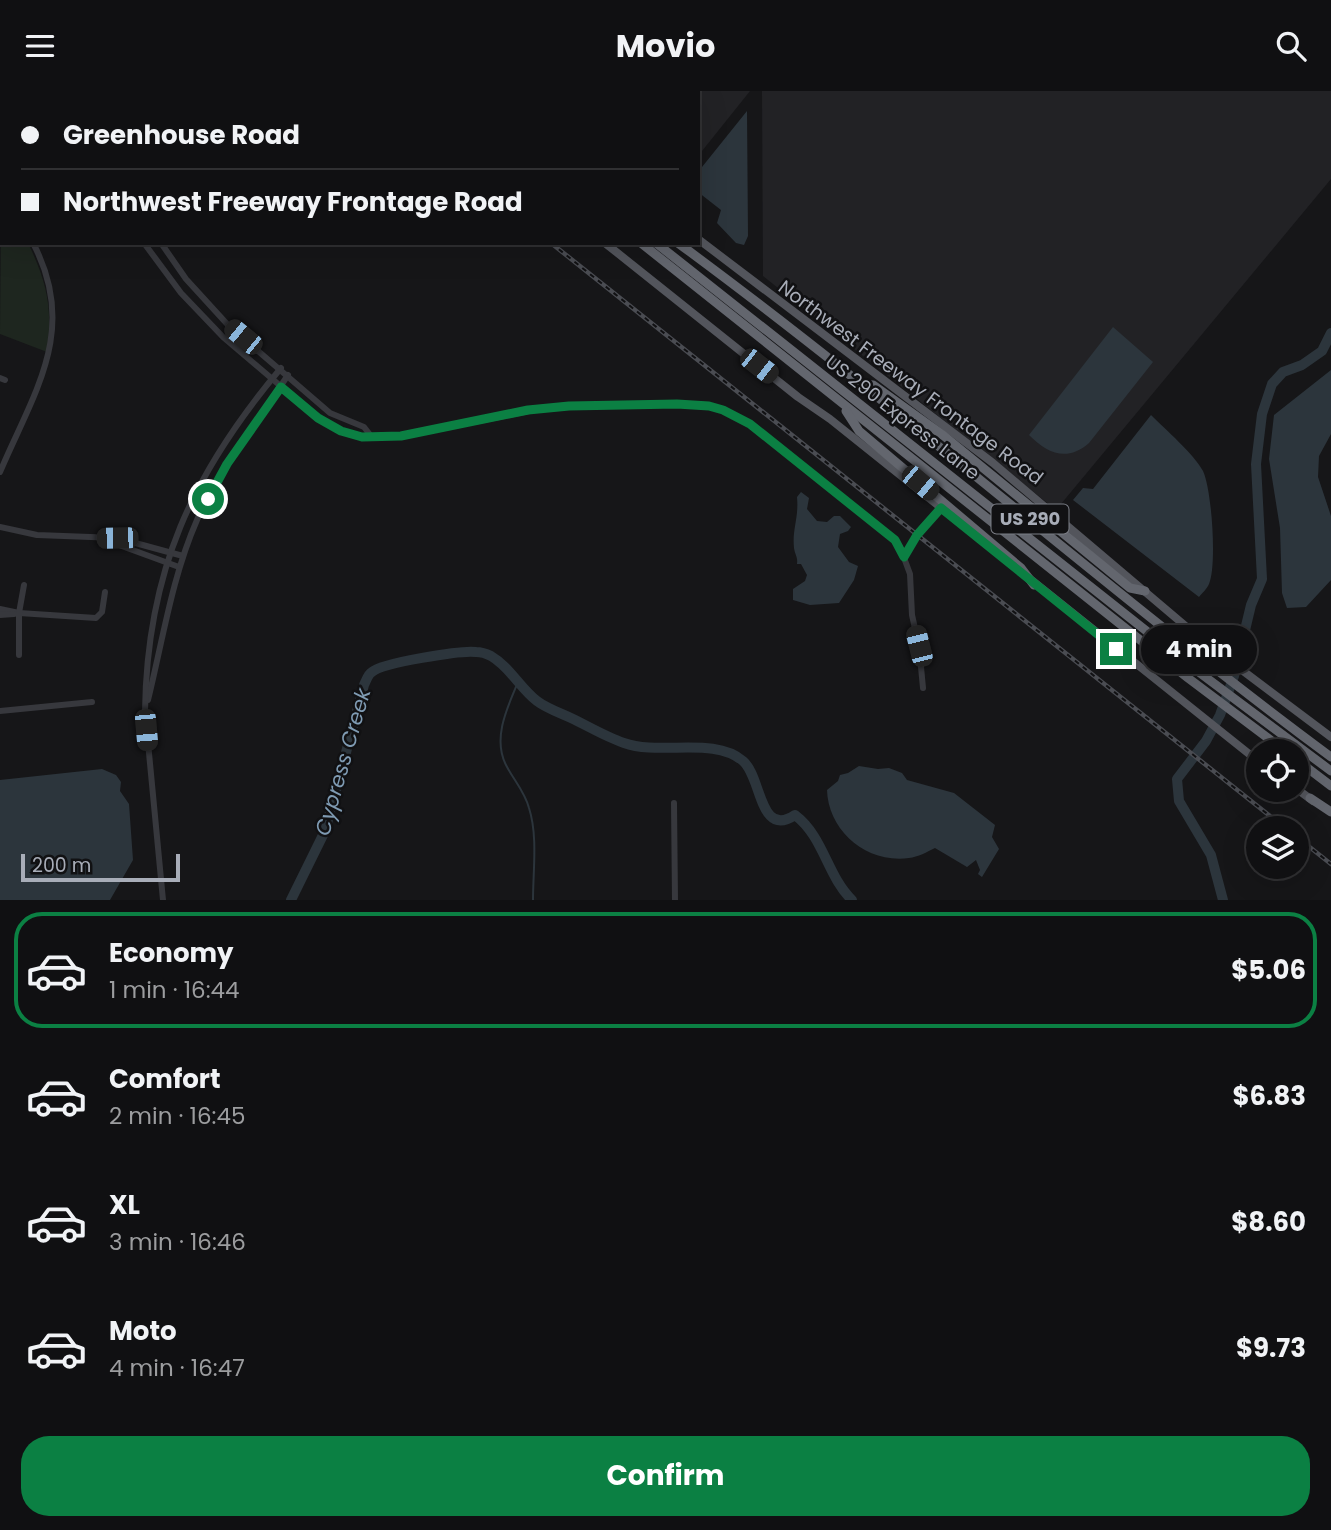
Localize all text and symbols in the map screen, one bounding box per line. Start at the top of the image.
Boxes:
text: Movio [616,23,715,68]
icon: menu [21,27,59,65]
icon: search [1272,27,1310,65]
text: Greenhouse Road [63,117,300,153]
text: Northwest Freeway Frontage Road [63,184,523,220]
street label: Northwest Freeway Frontage Road [773,274,1049,491]
car [221,316,266,358]
car [736,345,783,387]
street label: US 290 Express Lane [820,348,986,486]
car [898,461,943,505]
route start [192,483,224,515]
road number: US 290 [992,505,1068,533]
car [96,527,139,549]
car [904,623,935,669]
callout: 4 min [1140,625,1256,673]
route end [1100,633,1132,665]
text: 4 min [1165,633,1233,665]
water label: Cypress Creek [308,684,378,839]
car [134,708,159,752]
map controls [1246,739,1309,879]
button: locate [1246,739,1309,802]
button: layers [1246,816,1309,879]
scale bar [21,851,180,883]
text: 200 m [32,852,91,879]
text: Economy [109,935,233,971]
icon: car [25,939,88,1002]
text: $5.06 [1231,952,1306,988]
text: 1 min · 16:44 [109,974,240,1006]
text: Comfort [109,1061,221,1097]
icon: car [25,1065,88,1128]
text: $6.83 [1232,1078,1306,1114]
text: 2 min · 16:45 [109,1100,245,1132]
text: XL [109,1187,140,1223]
icon: car [25,1191,88,1254]
text: $8.60 [1231,1204,1306,1240]
text: 3 min · 16:46 [109,1226,246,1258]
text: Moto [109,1313,177,1349]
icon: car [25,1317,88,1380]
text: $9.73 [1236,1330,1306,1366]
text: 4 min · 16:47 [109,1352,245,1384]
button: Confirm [21,1436,1310,1516]

